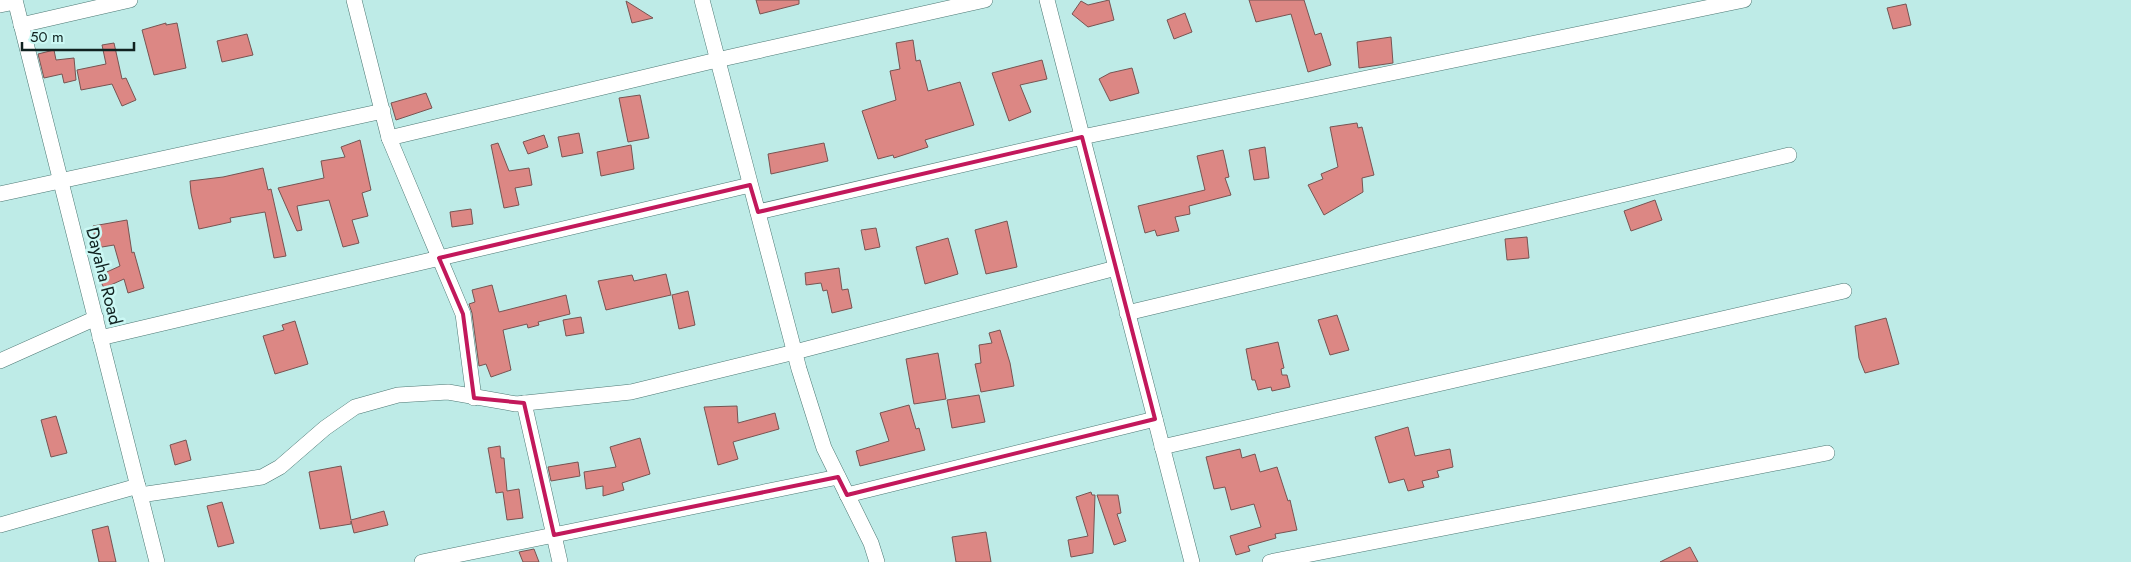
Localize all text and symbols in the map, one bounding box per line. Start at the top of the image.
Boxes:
scale bar [22,20,135,52]
text: 50 m [30,26,64,48]
street label: Dayaha Road [79,224,129,328]

